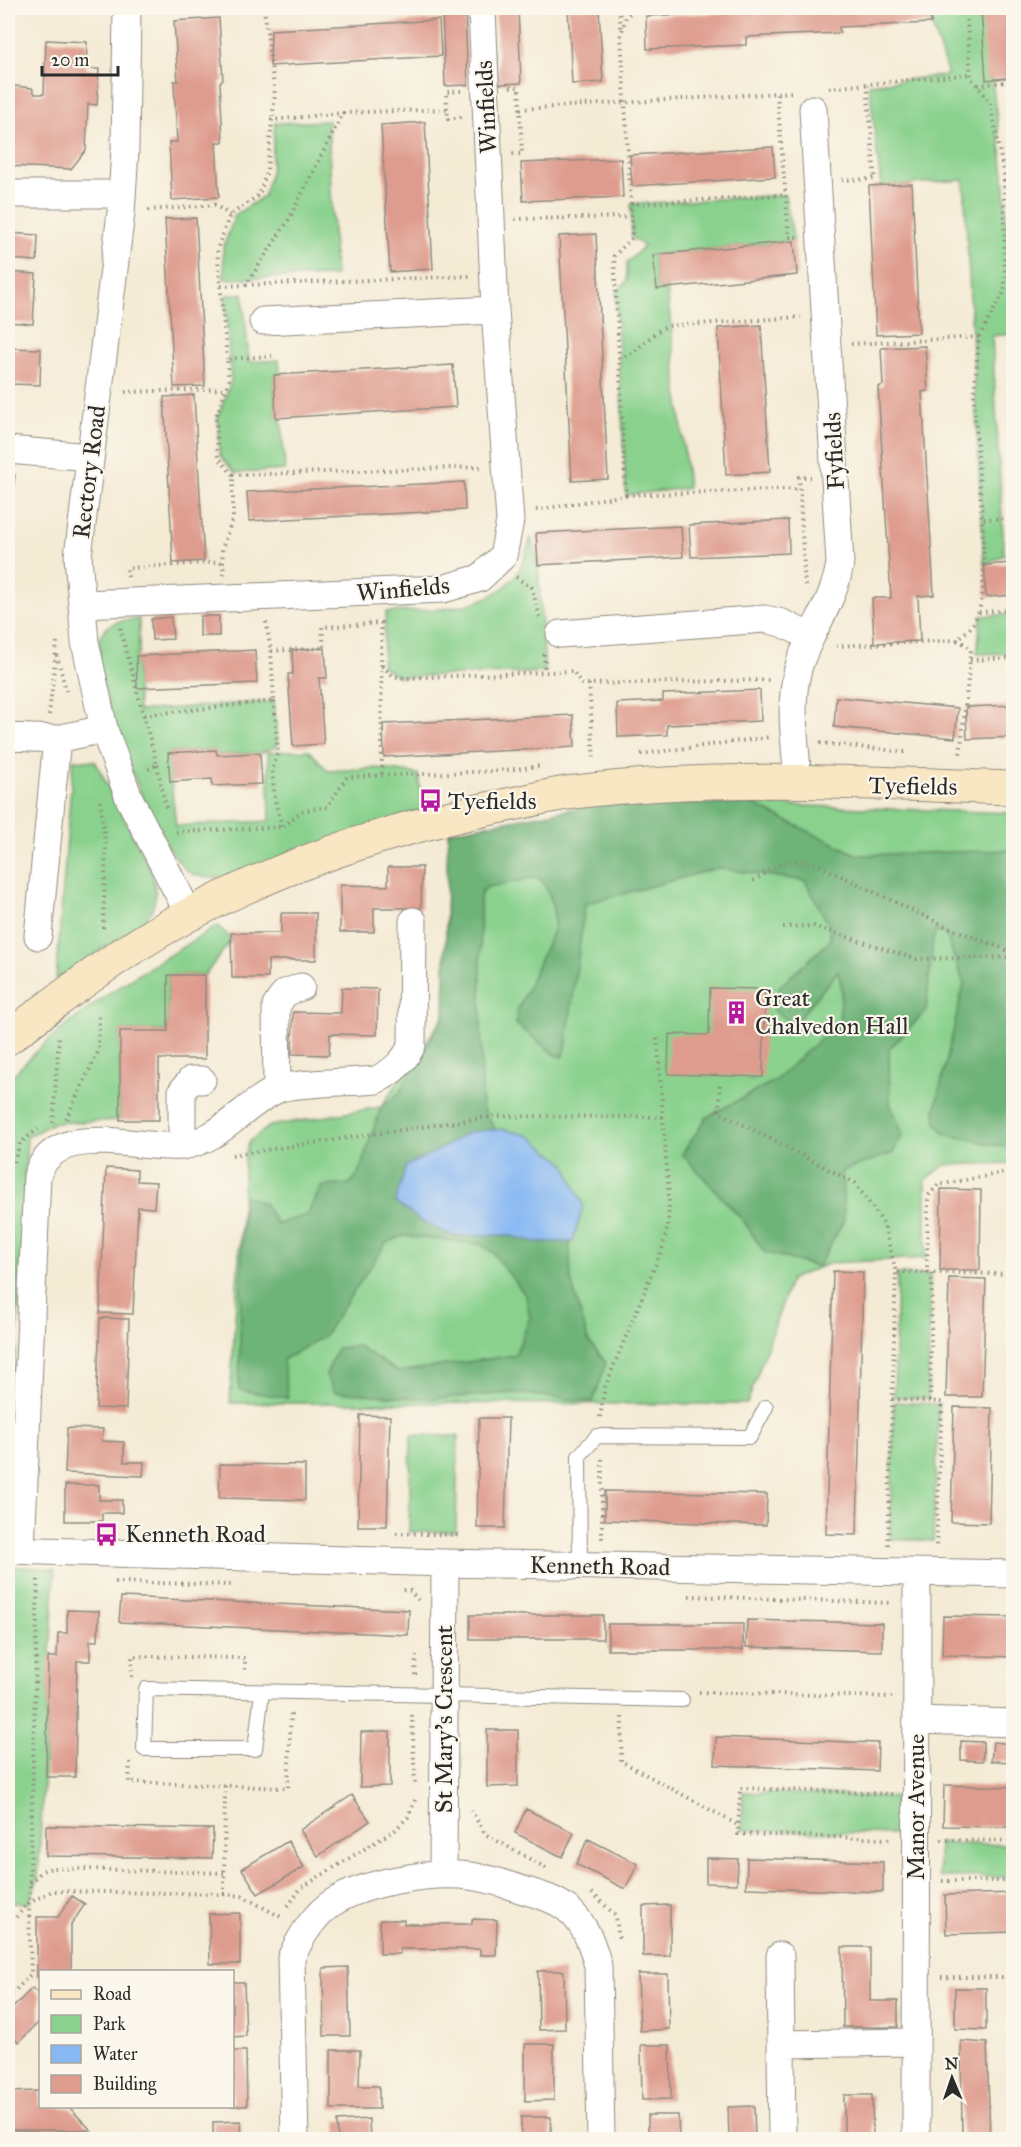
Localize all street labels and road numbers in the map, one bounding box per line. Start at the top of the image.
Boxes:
street label: Winfields [469,60,503,154]
street label: Rectory Road [66,404,112,540]
street label: Fyfields [817,411,851,491]
street label: Winfields [355,570,451,608]
street label: Tyefields [868,770,958,802]
street label: Kenneth Road [529,1550,671,1582]
street label: St Mary's Crescent [429,1624,459,1813]
street label: Manor Avenue [901,1734,931,1880]

